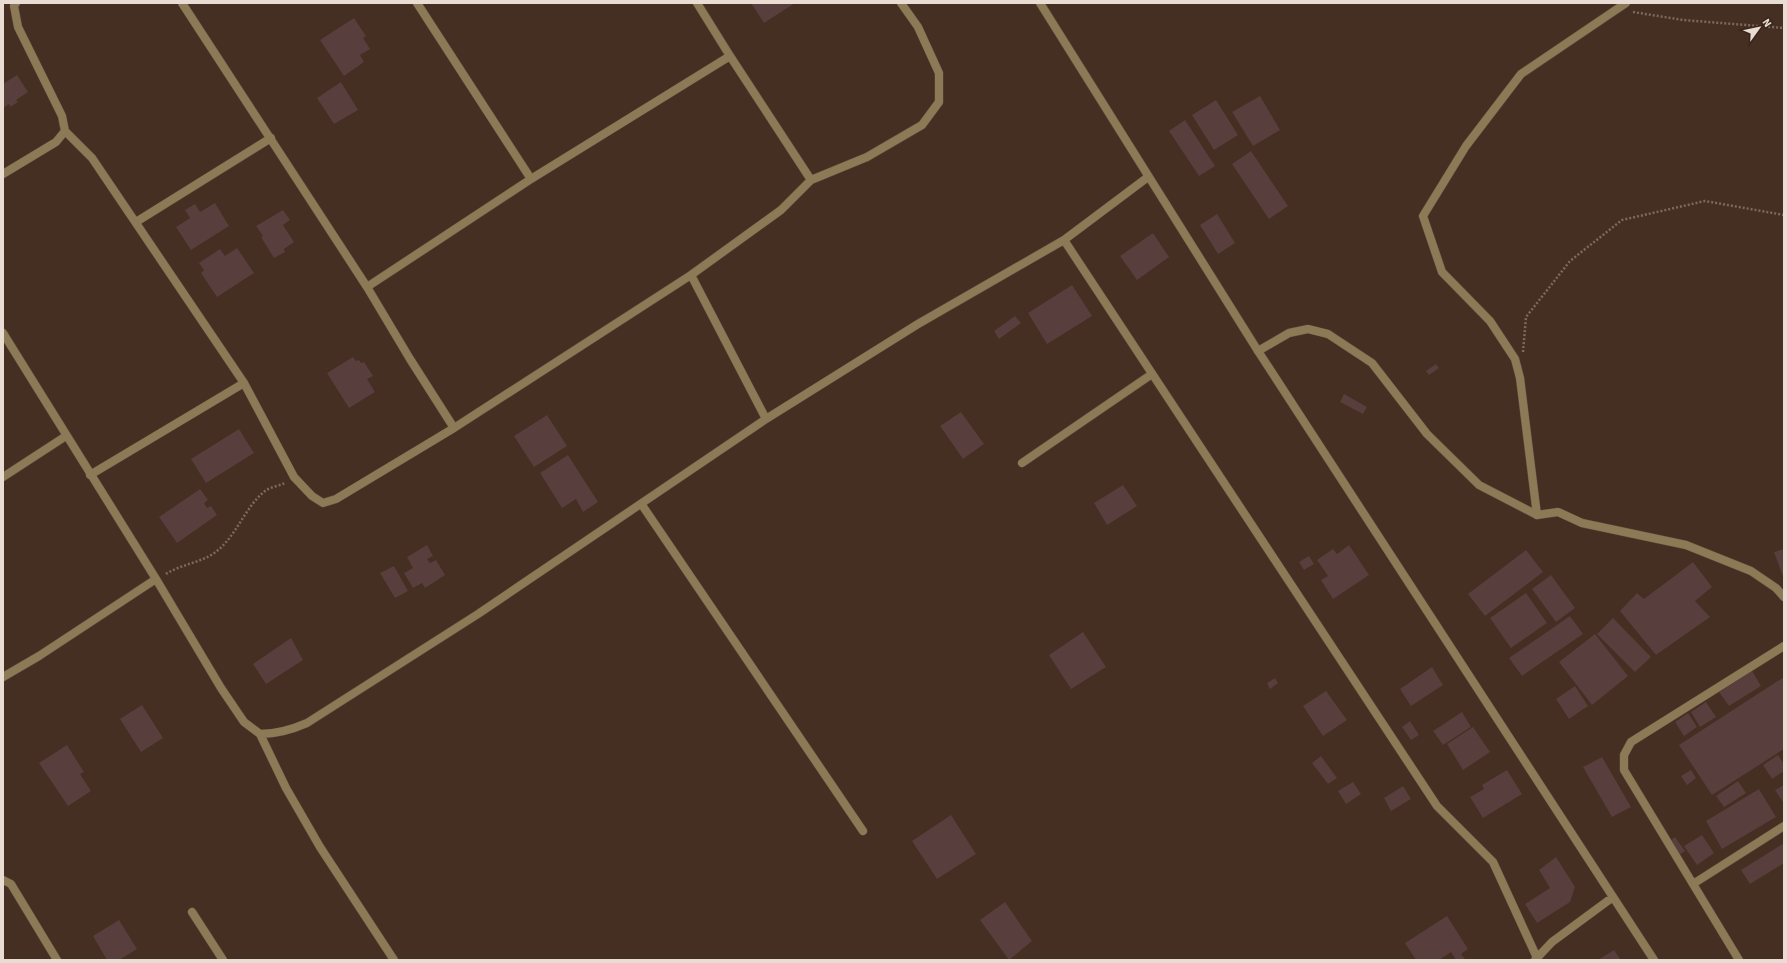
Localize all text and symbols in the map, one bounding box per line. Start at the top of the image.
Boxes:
north arrow [1739,8,1779,48]
text: N [1759,16,1775,30]

